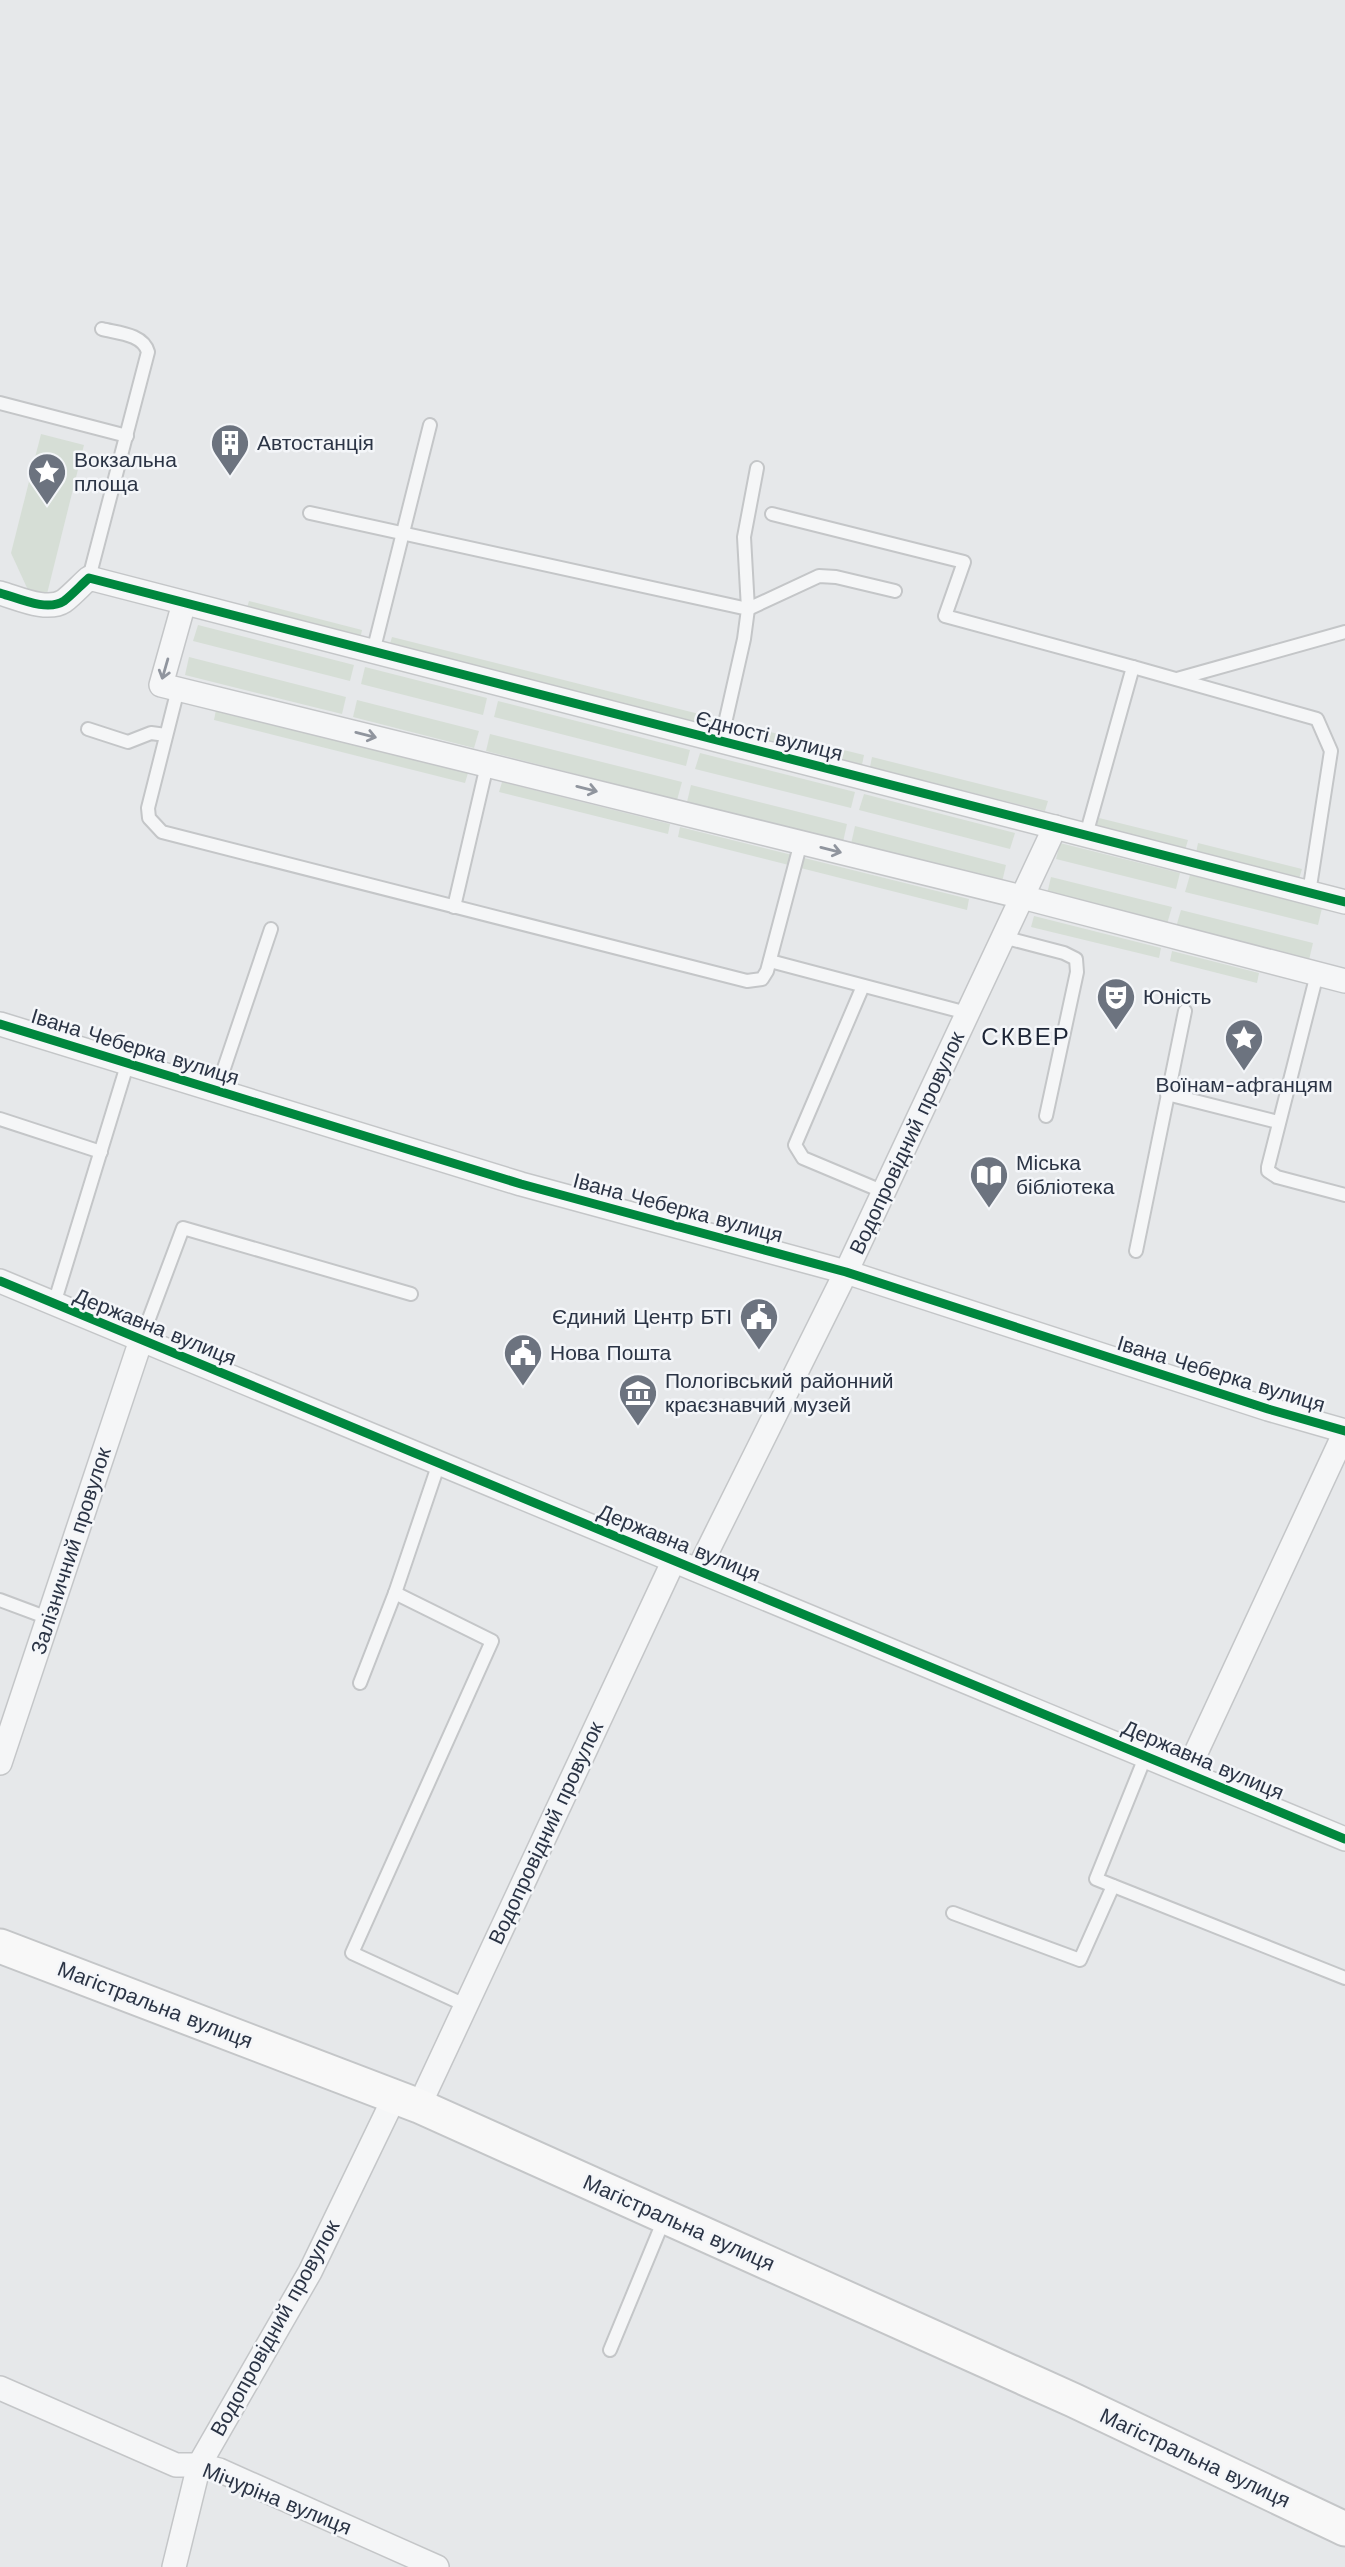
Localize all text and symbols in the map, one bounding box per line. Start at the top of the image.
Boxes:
building icon: Автостанція [209,422,251,477]
place label: Автостанція [257,430,374,455]
place label: Вокзальна площа [74,447,177,496]
place icon: Вокзальна площа [26,451,68,506]
one-way arrow [158,657,171,680]
street label: Єдності вулиця [693,705,845,766]
one-way arrow [354,729,377,742]
one-way arrow [575,783,597,796]
one-way arrow [819,844,842,857]
theatre icon: Юність [1095,976,1137,1031]
place label: Юність [1143,984,1212,1009]
street label: Івана Чеберка вулиця [28,1003,242,1090]
place icon: Воїнам-афганцям [1223,1017,1265,1072]
district label: СКВЕР [981,1023,1071,1051]
street label: Водопровідний провулок [844,1027,970,1258]
place label: Воїнам-афганцям [1155,1072,1333,1097]
place label: Міська бібліотека [1016,1150,1115,1199]
library icon: Міська бібліотека [968,1154,1010,1209]
street label: Івана Чеберка вулиця [571,1167,786,1248]
street label: Державна вулиця [70,1283,240,1371]
public building icon: Єдиний Центр БТІ [738,1296,780,1351]
place label: Єдиний Центр БТІ [552,1304,732,1329]
street label: Івана Чеберка вулиця [1114,1330,1328,1417]
public building icon: Нова Пошта [502,1332,544,1387]
place label: Нова Пошта [550,1340,672,1365]
place label: Пологівський районний краєзнавчий музей [665,1368,893,1417]
museum icon: Пологівський районний краєзнавчий музей [617,1372,659,1427]
street label: Залізничний провулок [25,1443,116,1658]
street label: Державна вулиця [594,1499,764,1587]
street label: Державна вулиця [1119,1714,1288,1805]
street label: Водопровідний провулок [483,1717,609,1948]
street label: Магістральна вулиця [54,1956,256,2053]
street label: Магістральна вулиця [580,2169,779,2276]
street label: Водопровідний провулок [205,2215,345,2440]
street label: Магістральна вулиця [1096,2402,1294,2513]
street label: Мічуріна вулиця [199,2457,355,2540]

